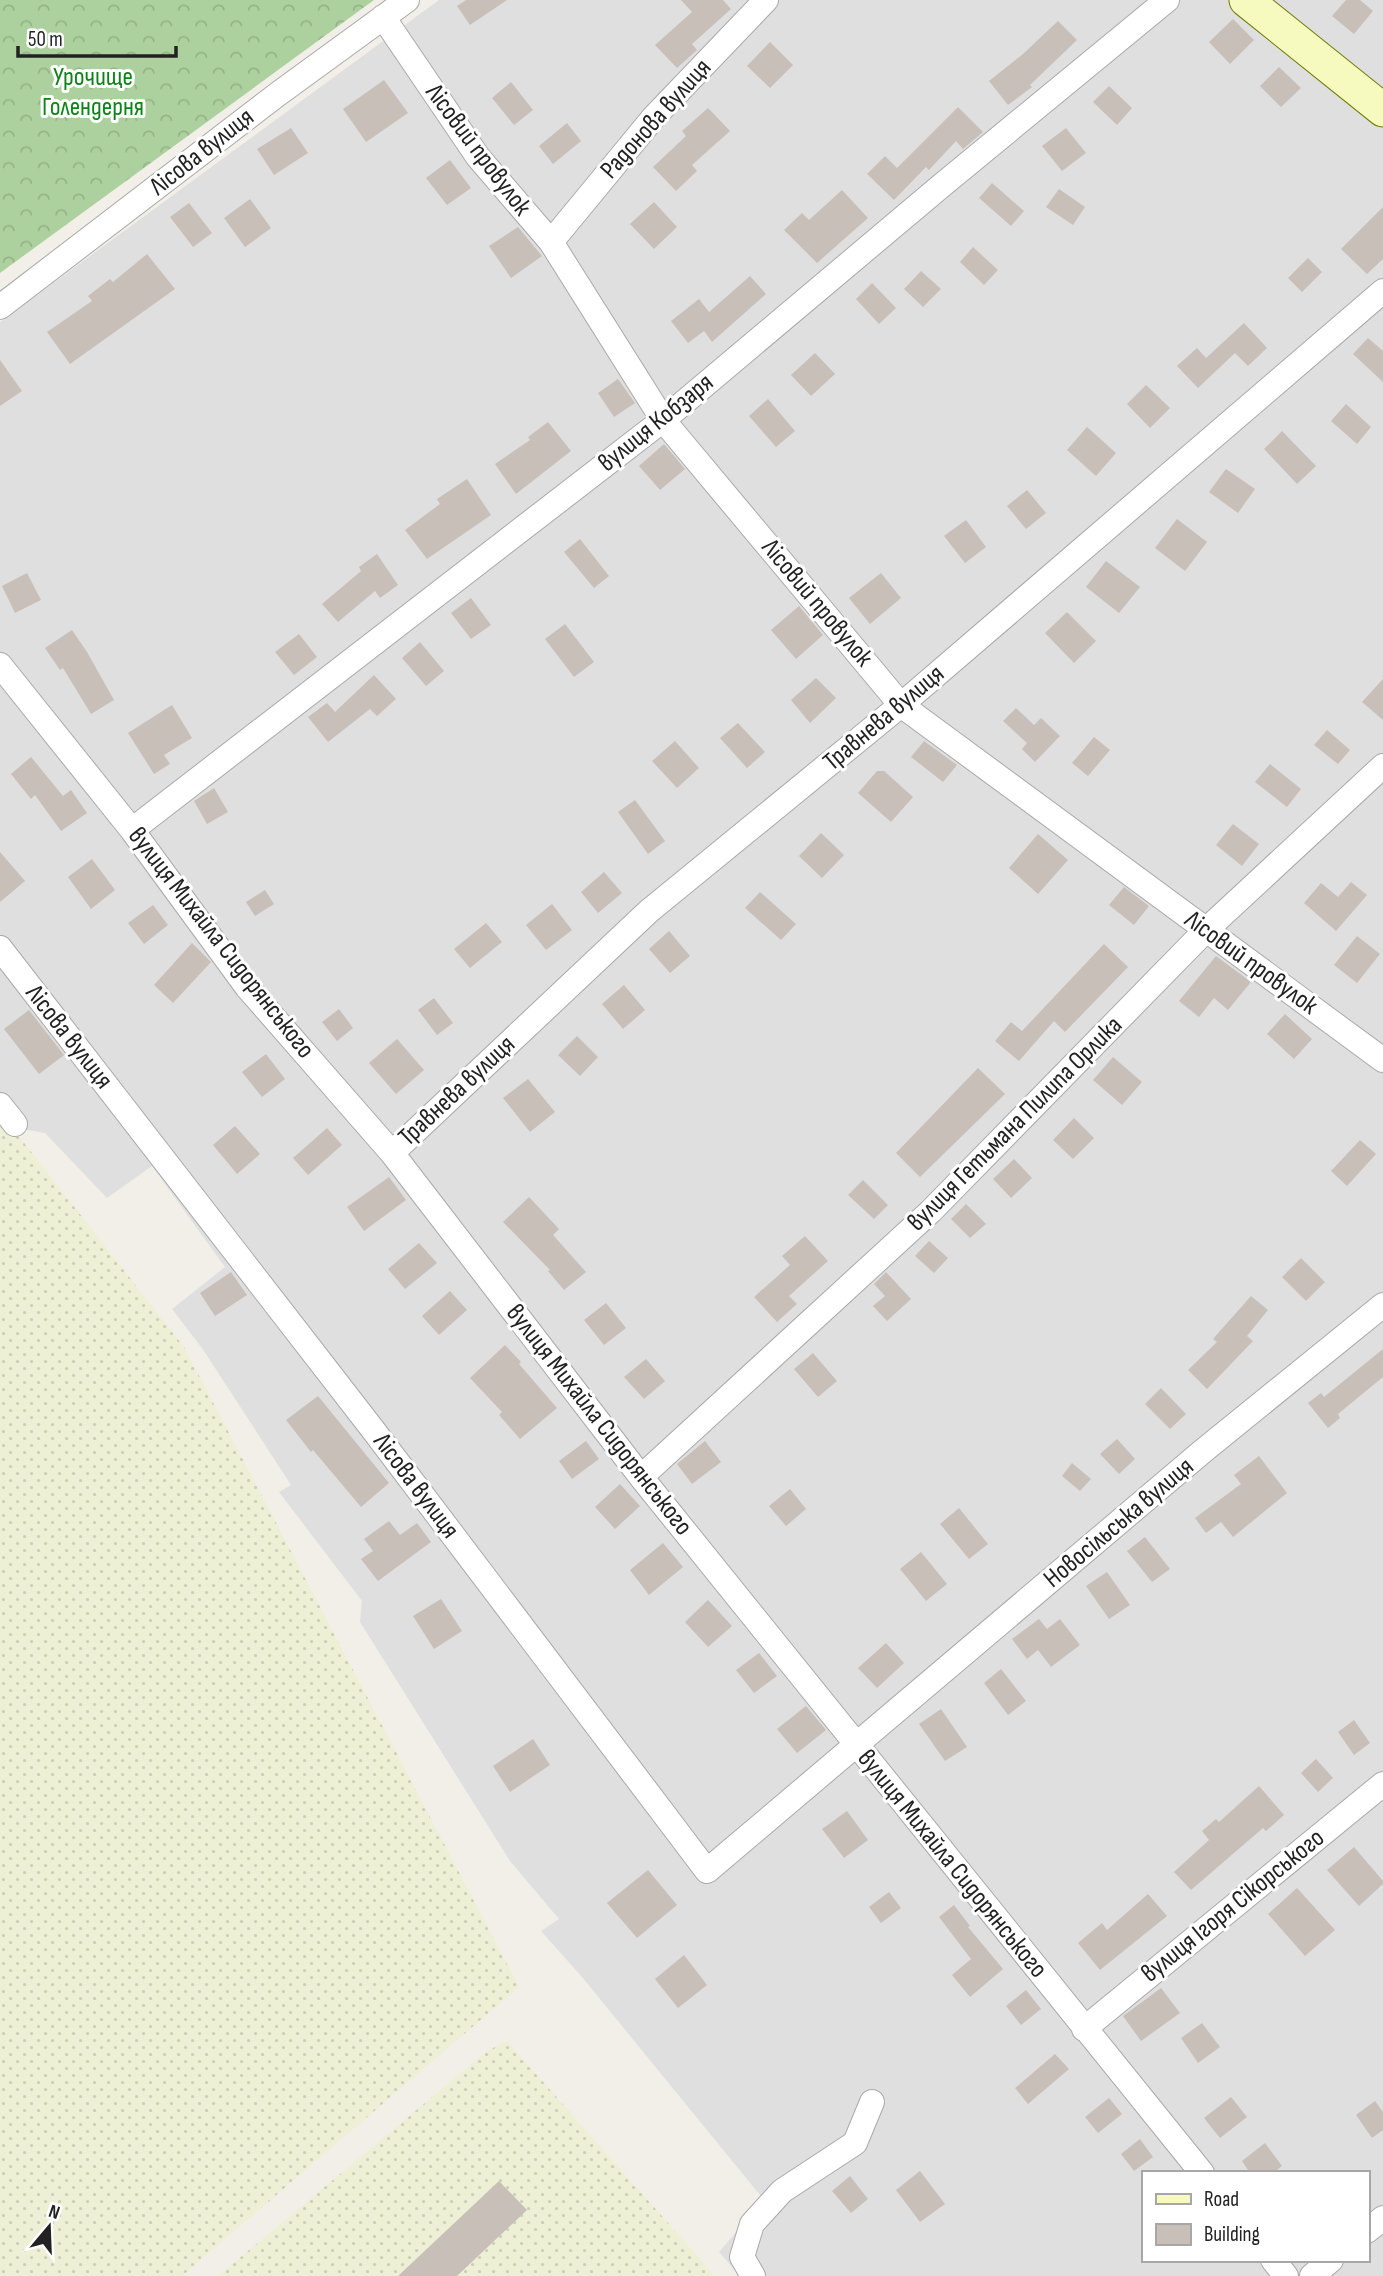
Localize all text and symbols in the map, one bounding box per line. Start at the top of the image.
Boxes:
scale bar [18,14,175,58]
text: 50 m [28,27,63,52]
street label: Радонова вулиця [594,53,718,185]
park label: Урочище Голендерня [42,62,144,123]
street label: Лісовий провулок [418,77,538,222]
street label: Лісова вулиця [143,102,260,203]
street label: вулиця Кобзаря [592,367,720,479]
street label: Лісовий провулок [754,532,879,673]
street label: Травнева вулиця [817,658,951,778]
street label: вулиця Михайла Сидорянського [121,821,321,1065]
street label: Лісовий провулок [1178,904,1324,1022]
street label: Лісова вулиця [18,978,119,1095]
street label: вулиця Гетьмана Пилипа Орлика [901,1010,1129,1238]
street label: Травнева вулиця [392,1029,522,1153]
street label: вулиця Михайла Сидорянського [499,1298,699,1542]
street label: Лісова вулиця [366,1427,466,1545]
street label: Новосільська вулиця [1038,1451,1200,1595]
street label: вулиця Михайла Сидорянського [850,1744,1054,1984]
street label: вулиця Ігоря Сікорського [1135,1823,1331,1989]
legend [1142,2171,1369,2262]
text: Road [1204,2187,1239,2212]
north arrow [14,2192,84,2262]
text: N [46,2200,63,2225]
text: Building [1204,2222,1260,2247]

